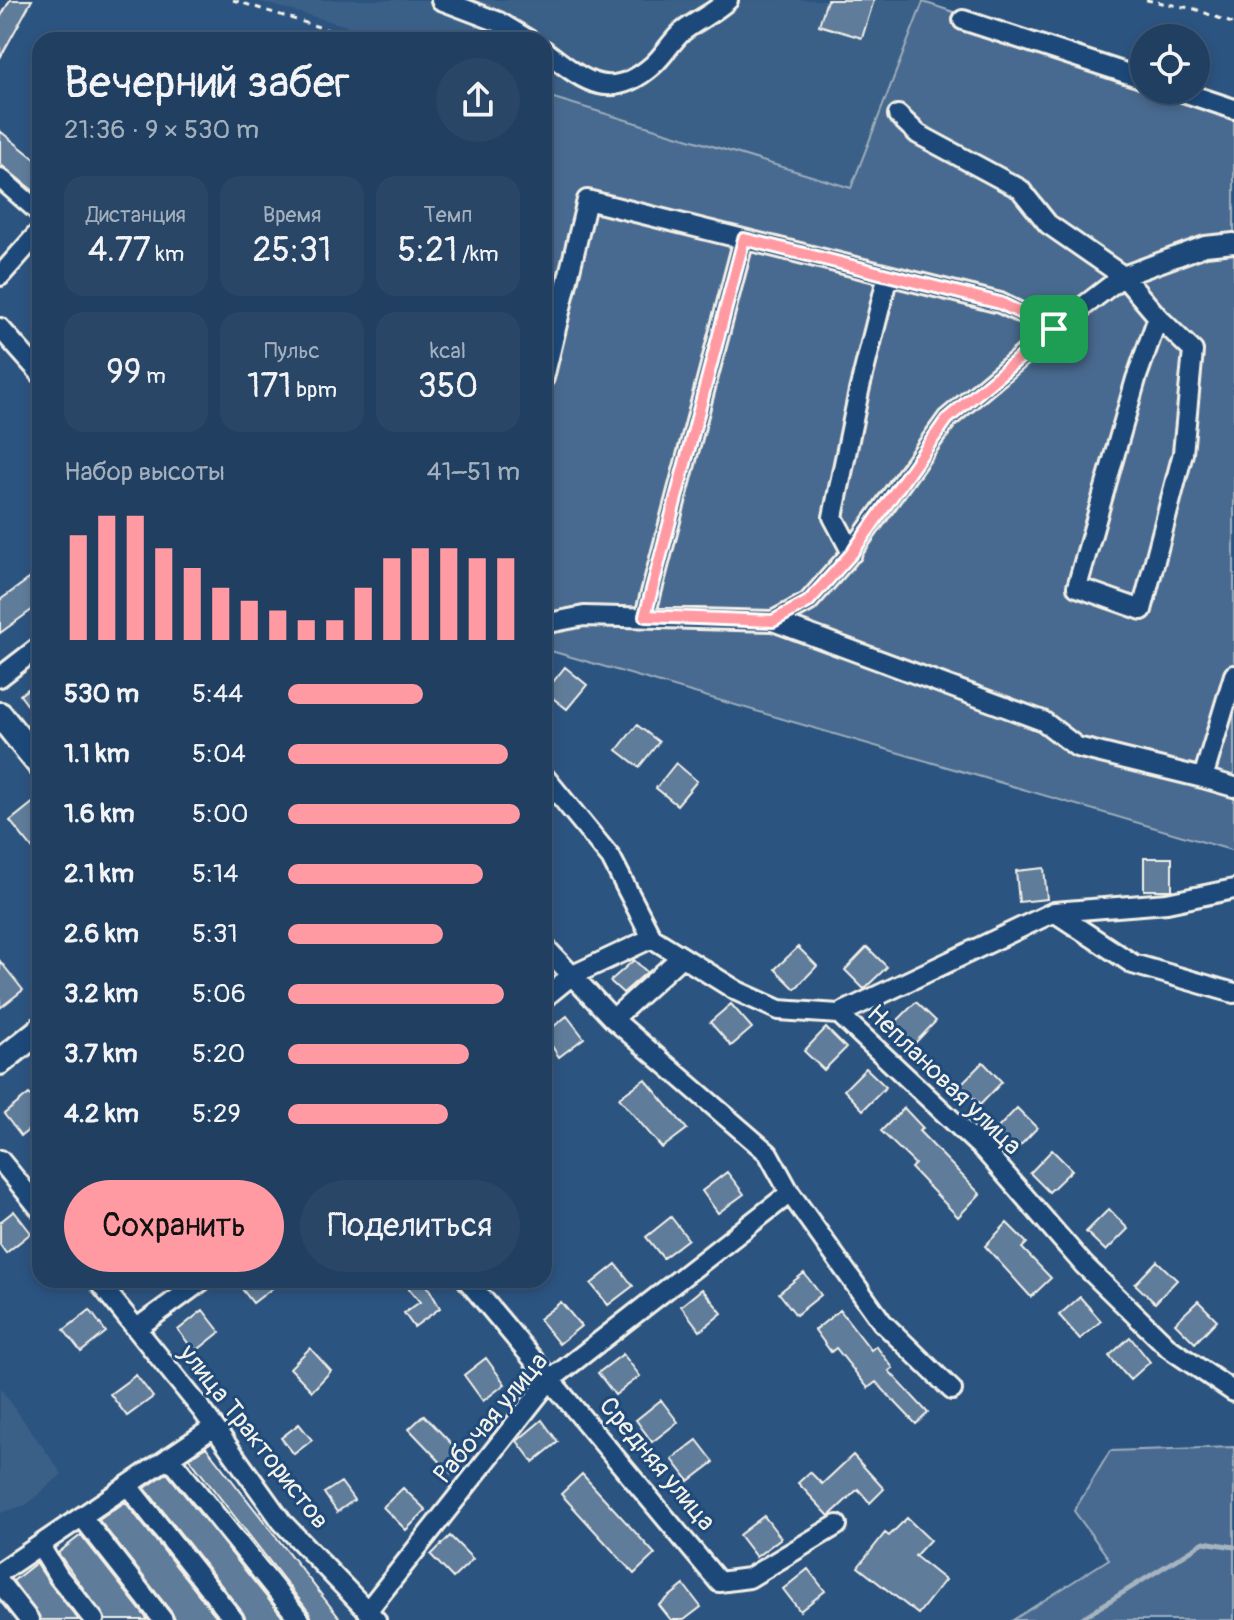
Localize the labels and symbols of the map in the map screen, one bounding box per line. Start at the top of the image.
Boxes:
pin [1020,295,1088,363]
street label: Неплановая улица [860,998,1028,1162]
street label: улица Трактористов [171,1337,336,1536]
street label: Рабочая улица [427,1346,555,1490]
street label: Средняя улица [592,1391,722,1537]

